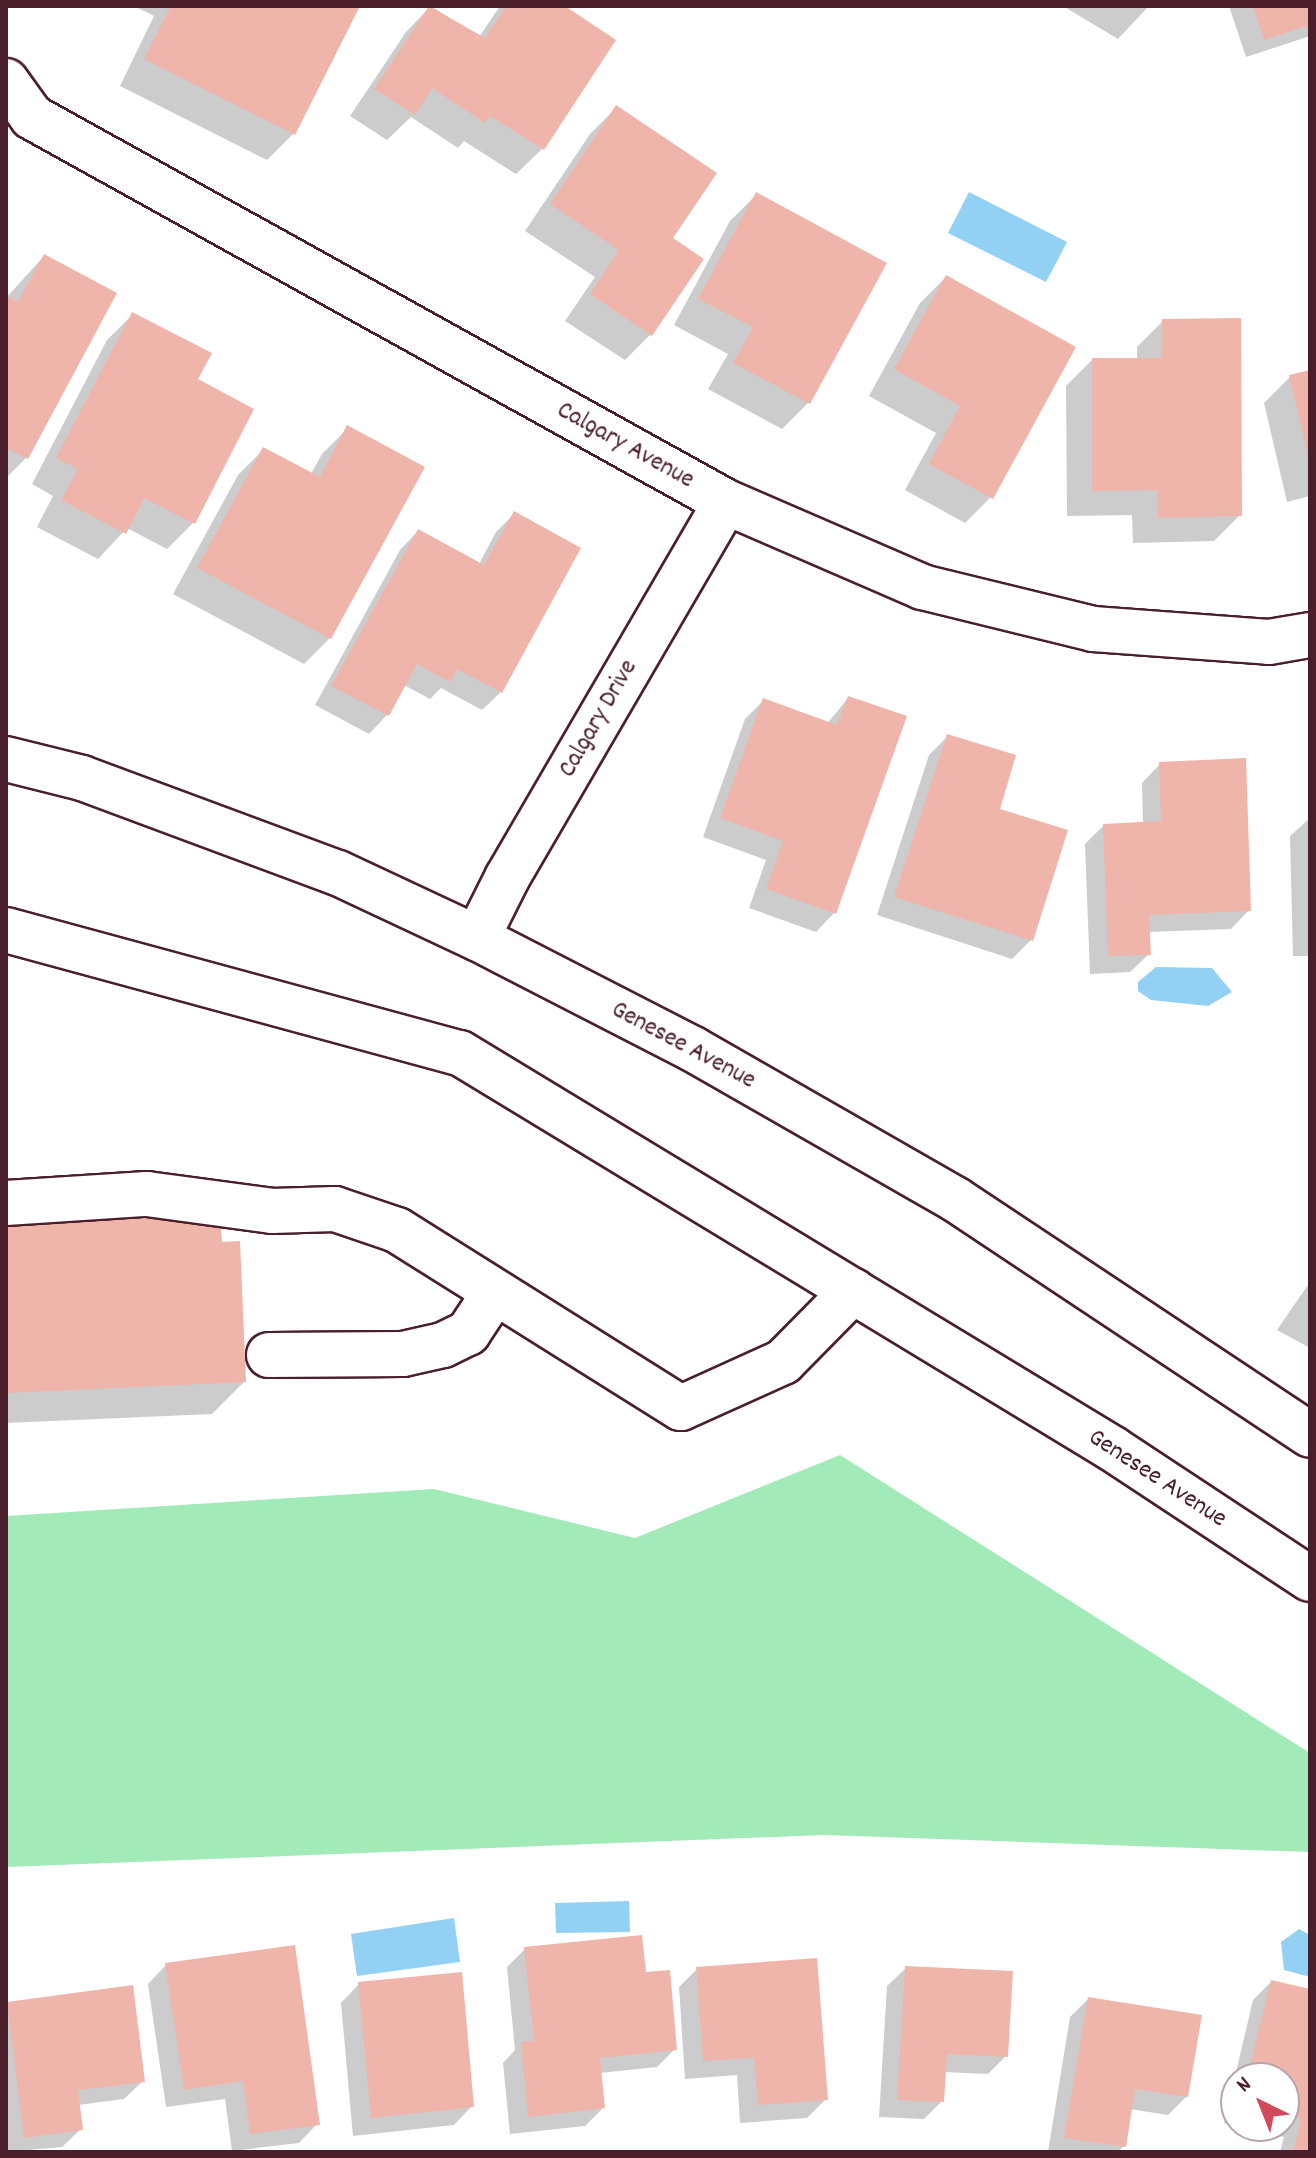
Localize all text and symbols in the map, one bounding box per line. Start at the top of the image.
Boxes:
street label: Calgary Avenue [551,395,699,497]
street label: Calgary Drive [553,654,645,784]
street label: Genesee Avenue [606,995,760,1097]
street label: Genesee Avenue [1082,1423,1232,1535]
north arrow [1220,2062,1300,2142]
text: N [1230,2071,1259,2101]

